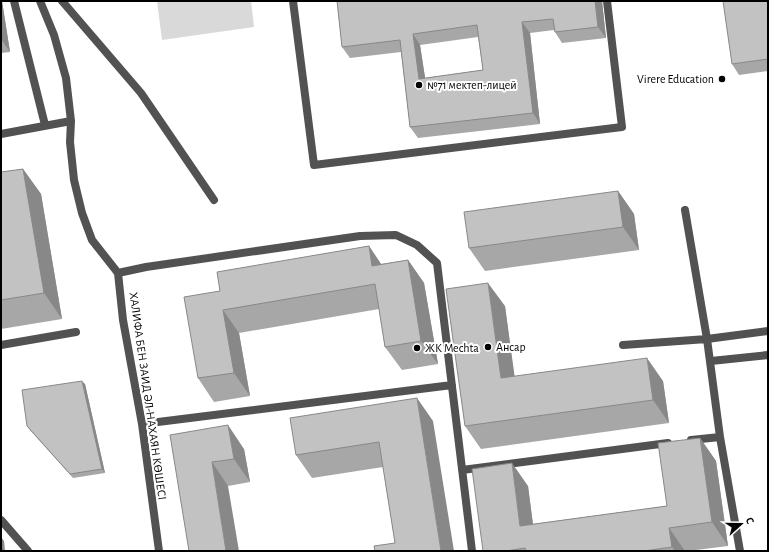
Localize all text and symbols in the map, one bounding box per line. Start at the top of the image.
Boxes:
place label: Virere Education [637,73,714,85]
marker: Virere Education [717,74,727,84]
place label: №71 мектеп-лицей [427,79,517,91]
marker: №71 мектеп-лицей [414,80,424,90]
street label: ХАЛИФА БЕН ЗАИД ӘЛ-НАХАЯН КӨШЕСІ [127,291,169,501]
place label: Ансар [496,341,526,353]
place label: ЖК Mechta [425,342,479,354]
marker: Ансар [483,342,493,352]
marker: ЖК Mechta [412,343,422,353]
north arrow [721,504,761,544]
text: С [744,516,756,525]

